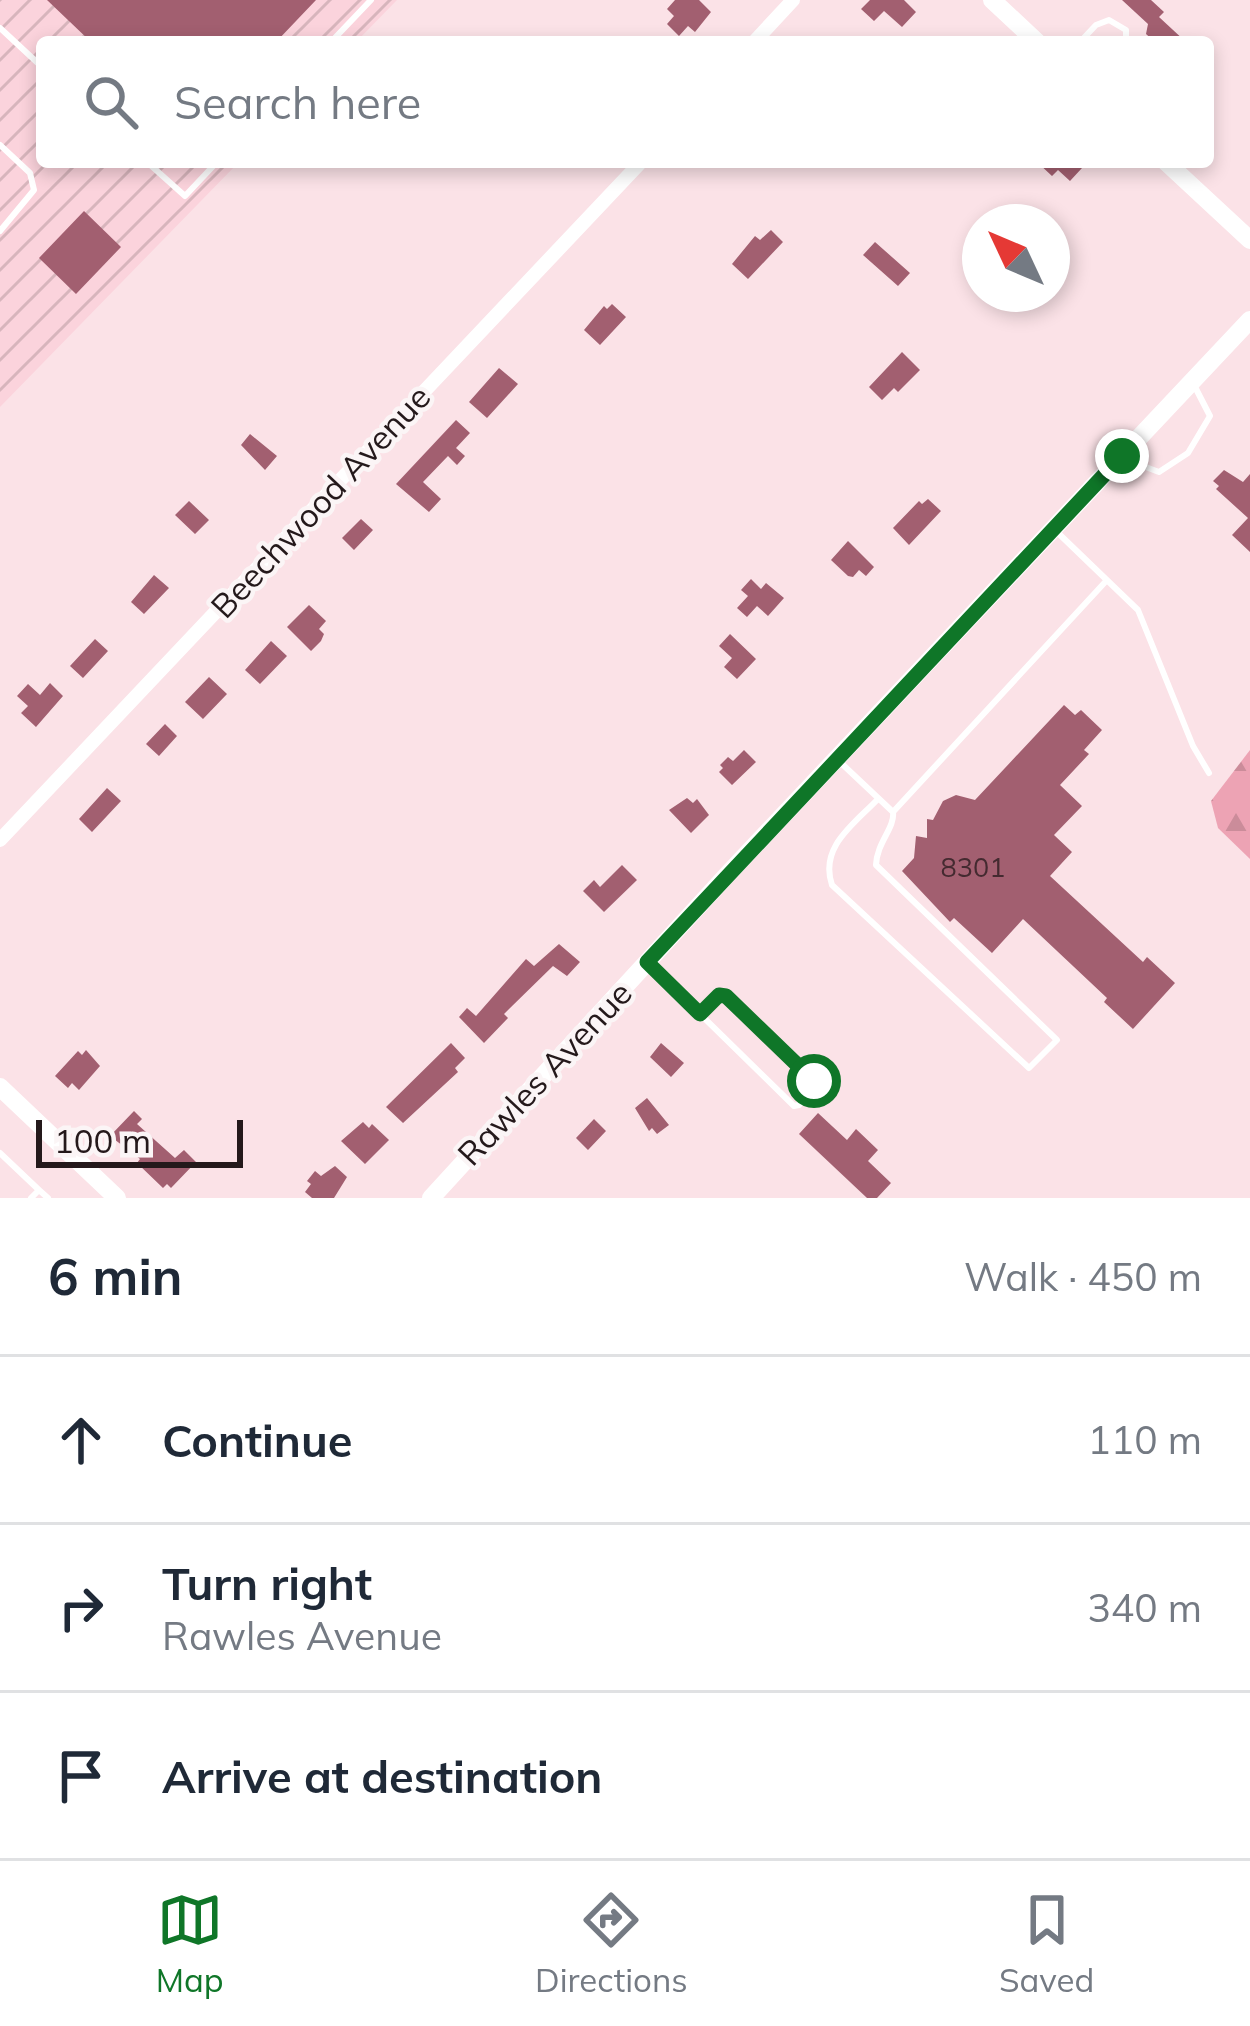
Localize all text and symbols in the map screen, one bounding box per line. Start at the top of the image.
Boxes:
search box [36,36,1214,168]
icon: search [78,69,144,135]
text: Search here [174,74,421,130]
north arrow [962,204,1070,312]
street label: Beechwood Avenue [202,376,438,626]
route end [1095,429,1149,483]
house number: 8301 [941,850,1005,884]
street label: Rawles Avenue [448,972,640,1174]
route start [787,1054,841,1108]
scale bar [36,1114,243,1167]
text: 100 m [54,1120,151,1161]
text: 6 min [48,1244,183,1308]
text: Walk · 450 m [964,1252,1202,1301]
icon: ahead [48,1407,114,1473]
text: Continue [162,1412,352,1468]
text: 110 m [1087,1415,1202,1464]
text: Turn right [162,1555,372,1611]
icon: right [48,1575,114,1641]
text: 340 m [1087,1583,1202,1632]
text: Rawles Avenue [162,1611,442,1660]
icon: arrive [48,1743,114,1809]
text: Arrive at destination [162,1748,602,1804]
tab: Map [156,1887,224,2000]
tab: Directions [535,1887,688,2000]
tab: Saved [999,1887,1094,2000]

